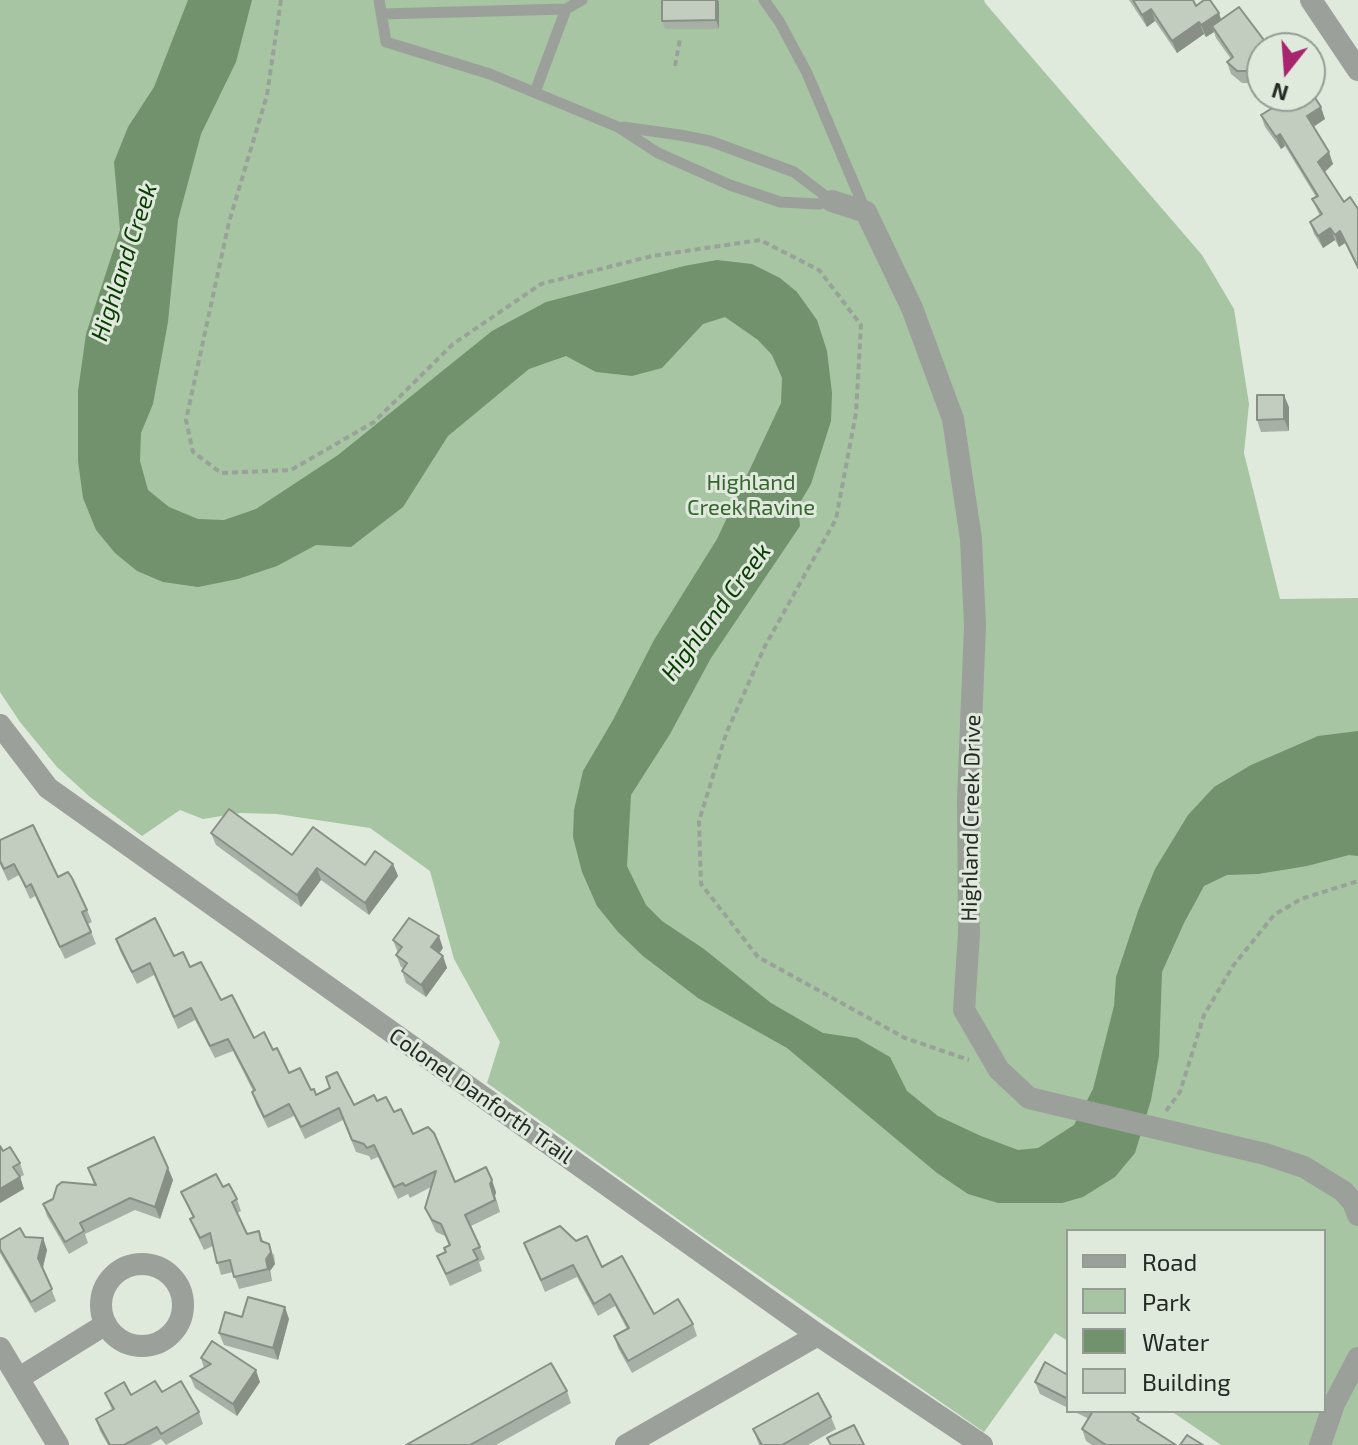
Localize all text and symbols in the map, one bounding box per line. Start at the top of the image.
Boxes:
north arrow [1246,32,1326,112]
text: N [1268,78,1291,108]
water label: Highland Creek [85,179,163,345]
park label: Highland Creek Ravine [687,470,815,522]
water label: Highland Creek [655,538,777,686]
street label: Highland Creek Drive [956,714,986,922]
street label: Colonel Danforth Trail [384,1022,578,1170]
legend [1066,1229,1326,1413]
text: Road [1142,1247,1197,1276]
text: Park [1142,1287,1191,1316]
text: Water [1142,1327,1209,1356]
text: Building [1142,1367,1231,1396]

